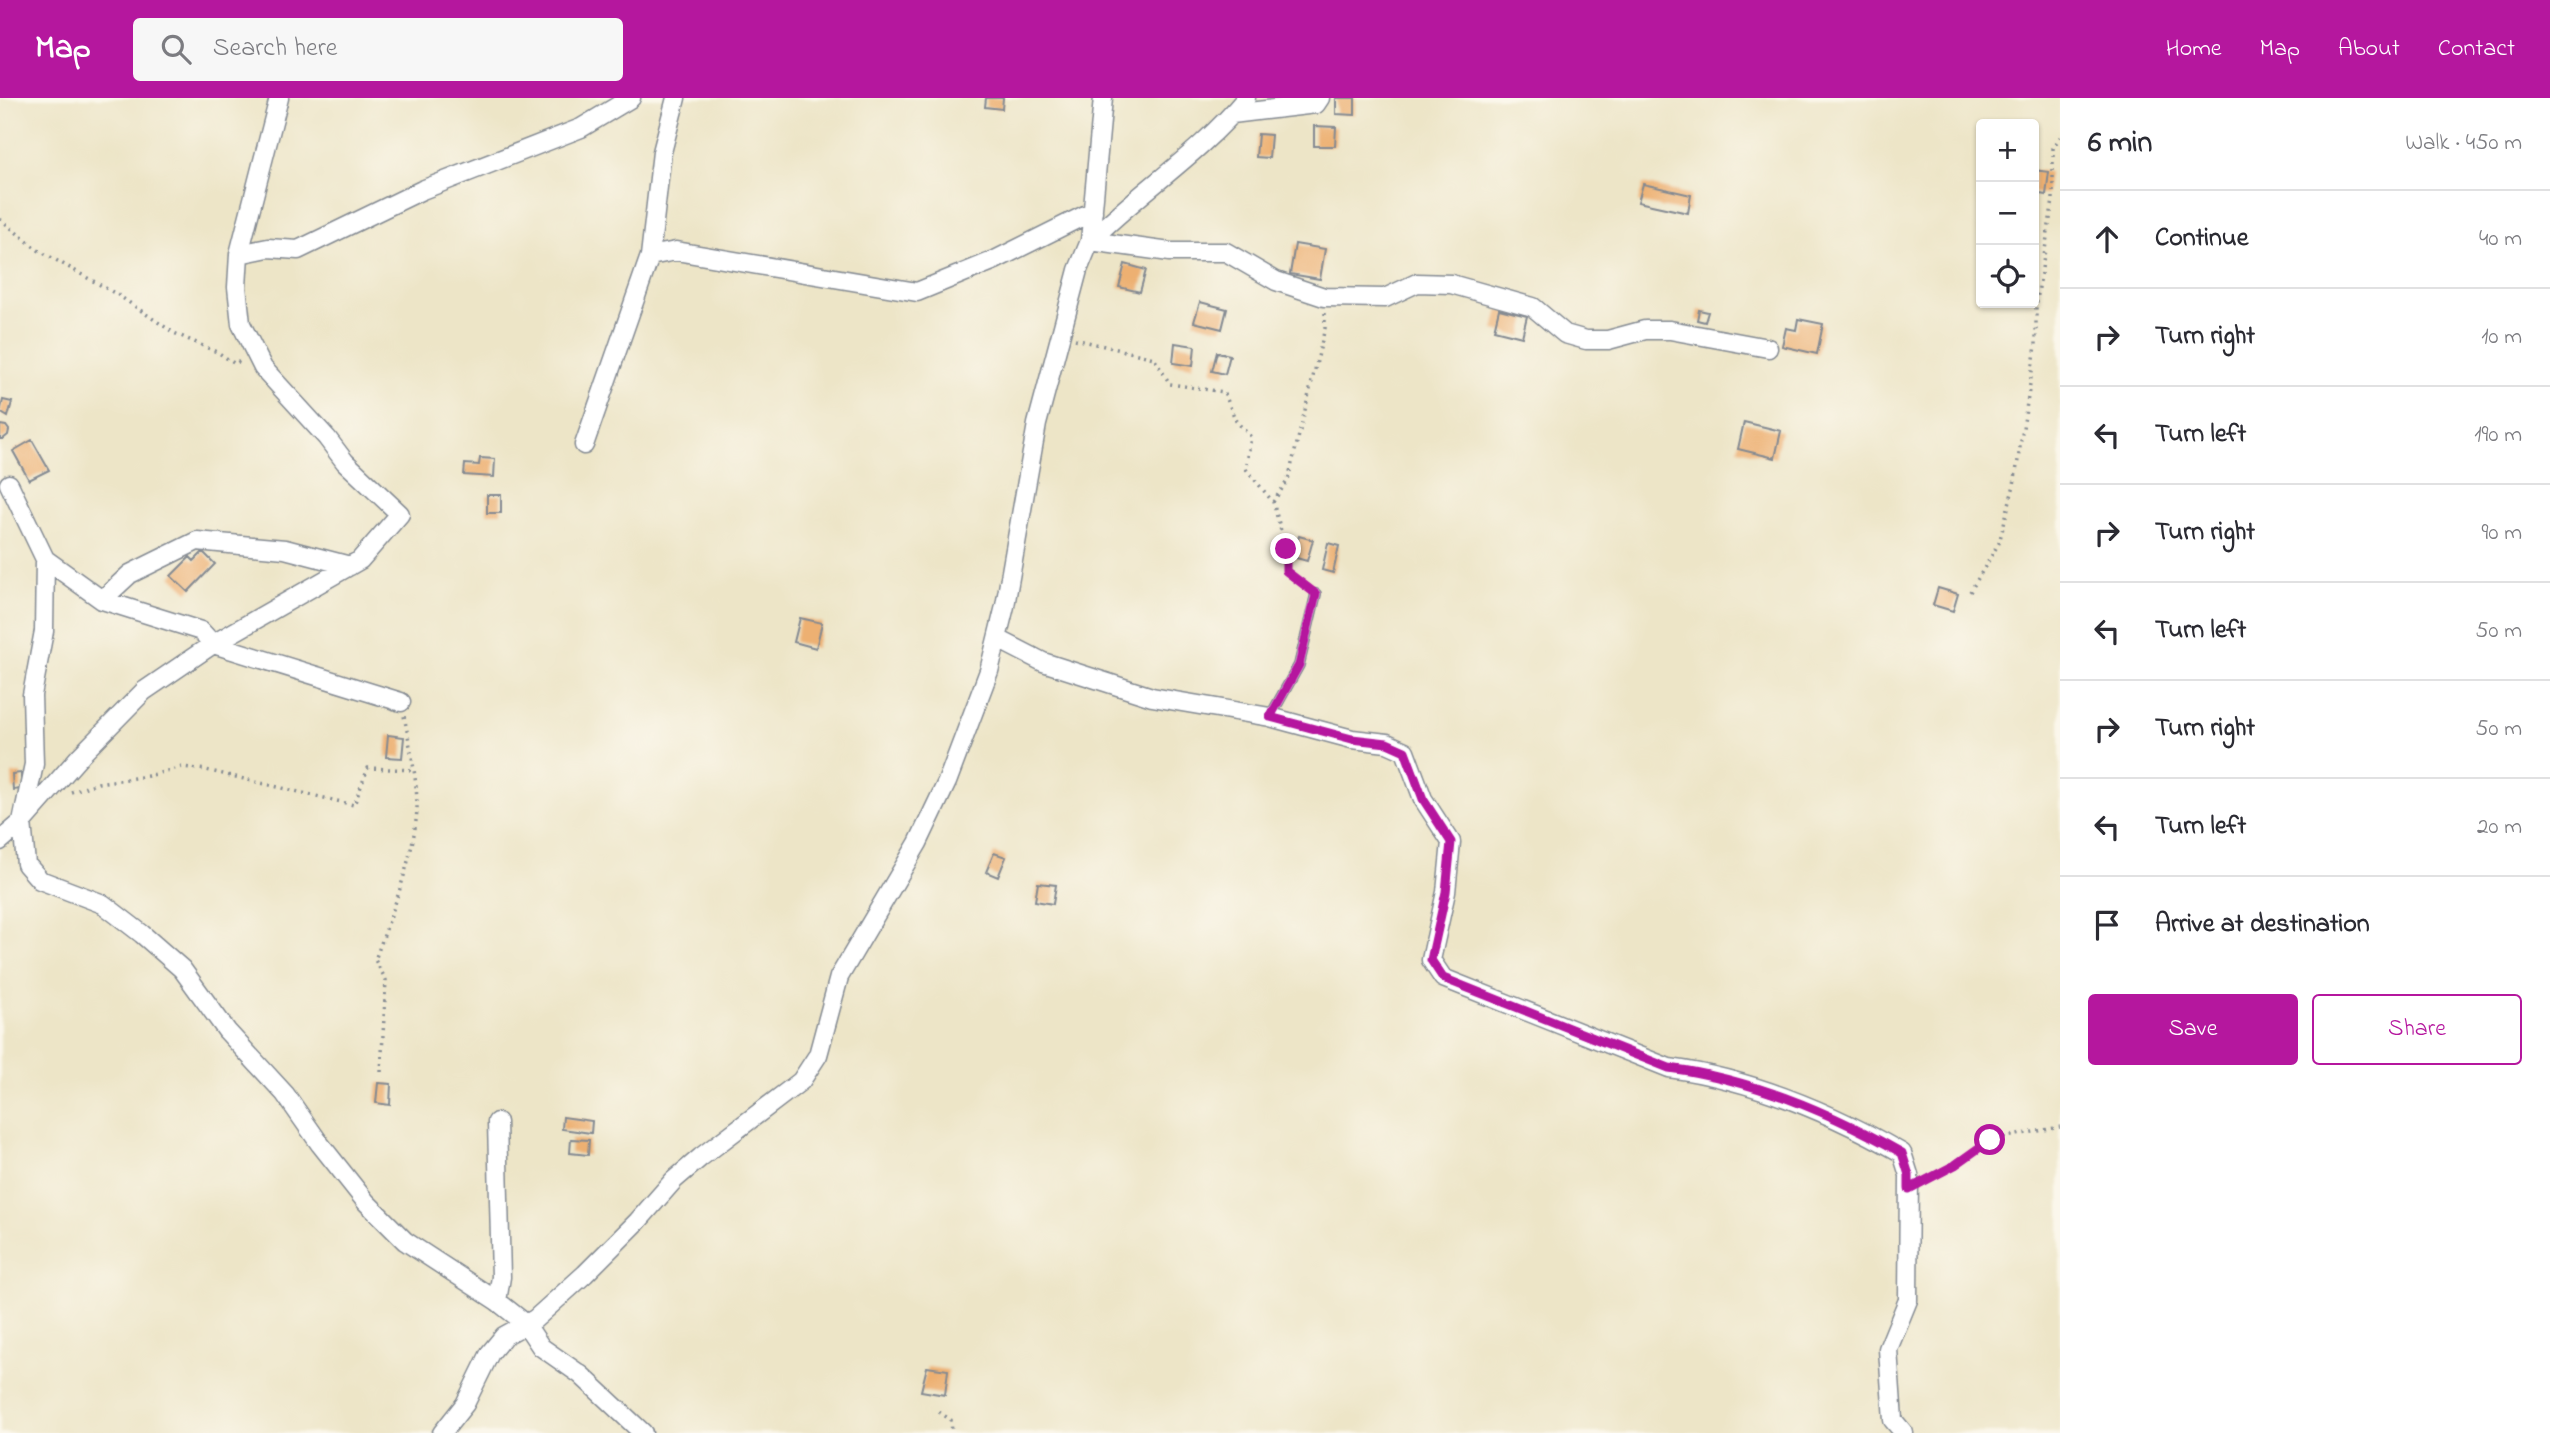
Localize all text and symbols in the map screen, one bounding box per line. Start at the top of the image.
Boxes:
search box [133,18,623,81]
text: Map [35,25,91,73]
icon: search [157,30,195,68]
text: Search here [213,30,337,68]
text: Home [2166,32,2222,67]
text: Map [2260,32,2300,67]
text: About [2338,32,2400,67]
text: Contact [2438,32,2515,67]
map controls [1976,119,2039,308]
button: + [1976,119,2039,182]
text: 6 min [2088,122,2152,166]
text: Walk · 450 m [2405,127,2522,160]
button: − [1976,182,2039,245]
icon: ahead [2088,220,2126,258]
text: Continue [2155,220,2248,258]
text: 40 m [2479,223,2522,256]
button: locate [1976,245,2039,308]
icon: right [2088,318,2126,356]
text: Turn right [2155,318,2255,356]
text: 10 m [2481,321,2522,354]
icon: left [2088,416,2126,454]
text: Turn left [2155,416,2246,454]
text: 190 m [2474,419,2522,452]
icon: right [2088,514,2126,552]
text: Turn right [2155,514,2255,552]
text: 90 m [2482,517,2522,550]
route end [1270,533,1301,564]
icon: left [2088,612,2126,650]
text: Turn left [2155,612,2246,650]
text: 50 m [2475,615,2522,648]
icon: right [2088,710,2126,748]
text: Turn right [2155,710,2255,748]
text: 50 m [2475,713,2522,746]
icon: left [2088,808,2126,846]
text: Turn left [2155,808,2246,846]
text: 20 m [2477,811,2522,844]
icon: arrive [2088,906,2126,944]
text: Arrive at destination [2155,906,2370,944]
button: Save [2088,994,2298,1065]
button: Share [2312,994,2522,1065]
route start [1974,1124,2005,1155]

